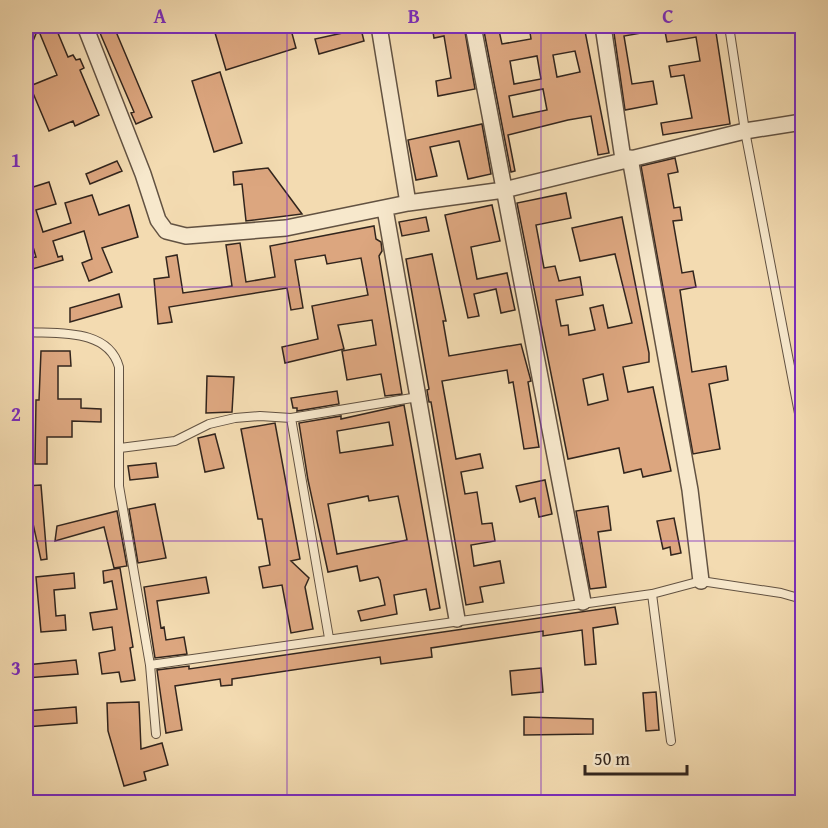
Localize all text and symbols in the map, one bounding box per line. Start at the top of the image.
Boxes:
text: A [154,1,167,30]
text: B [408,1,420,30]
text: C [662,1,674,30]
text: 1 [11,145,21,174]
text: 2 [11,399,21,428]
text: 3 [11,653,21,682]
scale bar [585,738,687,776]
text: 50 m [594,745,630,772]

